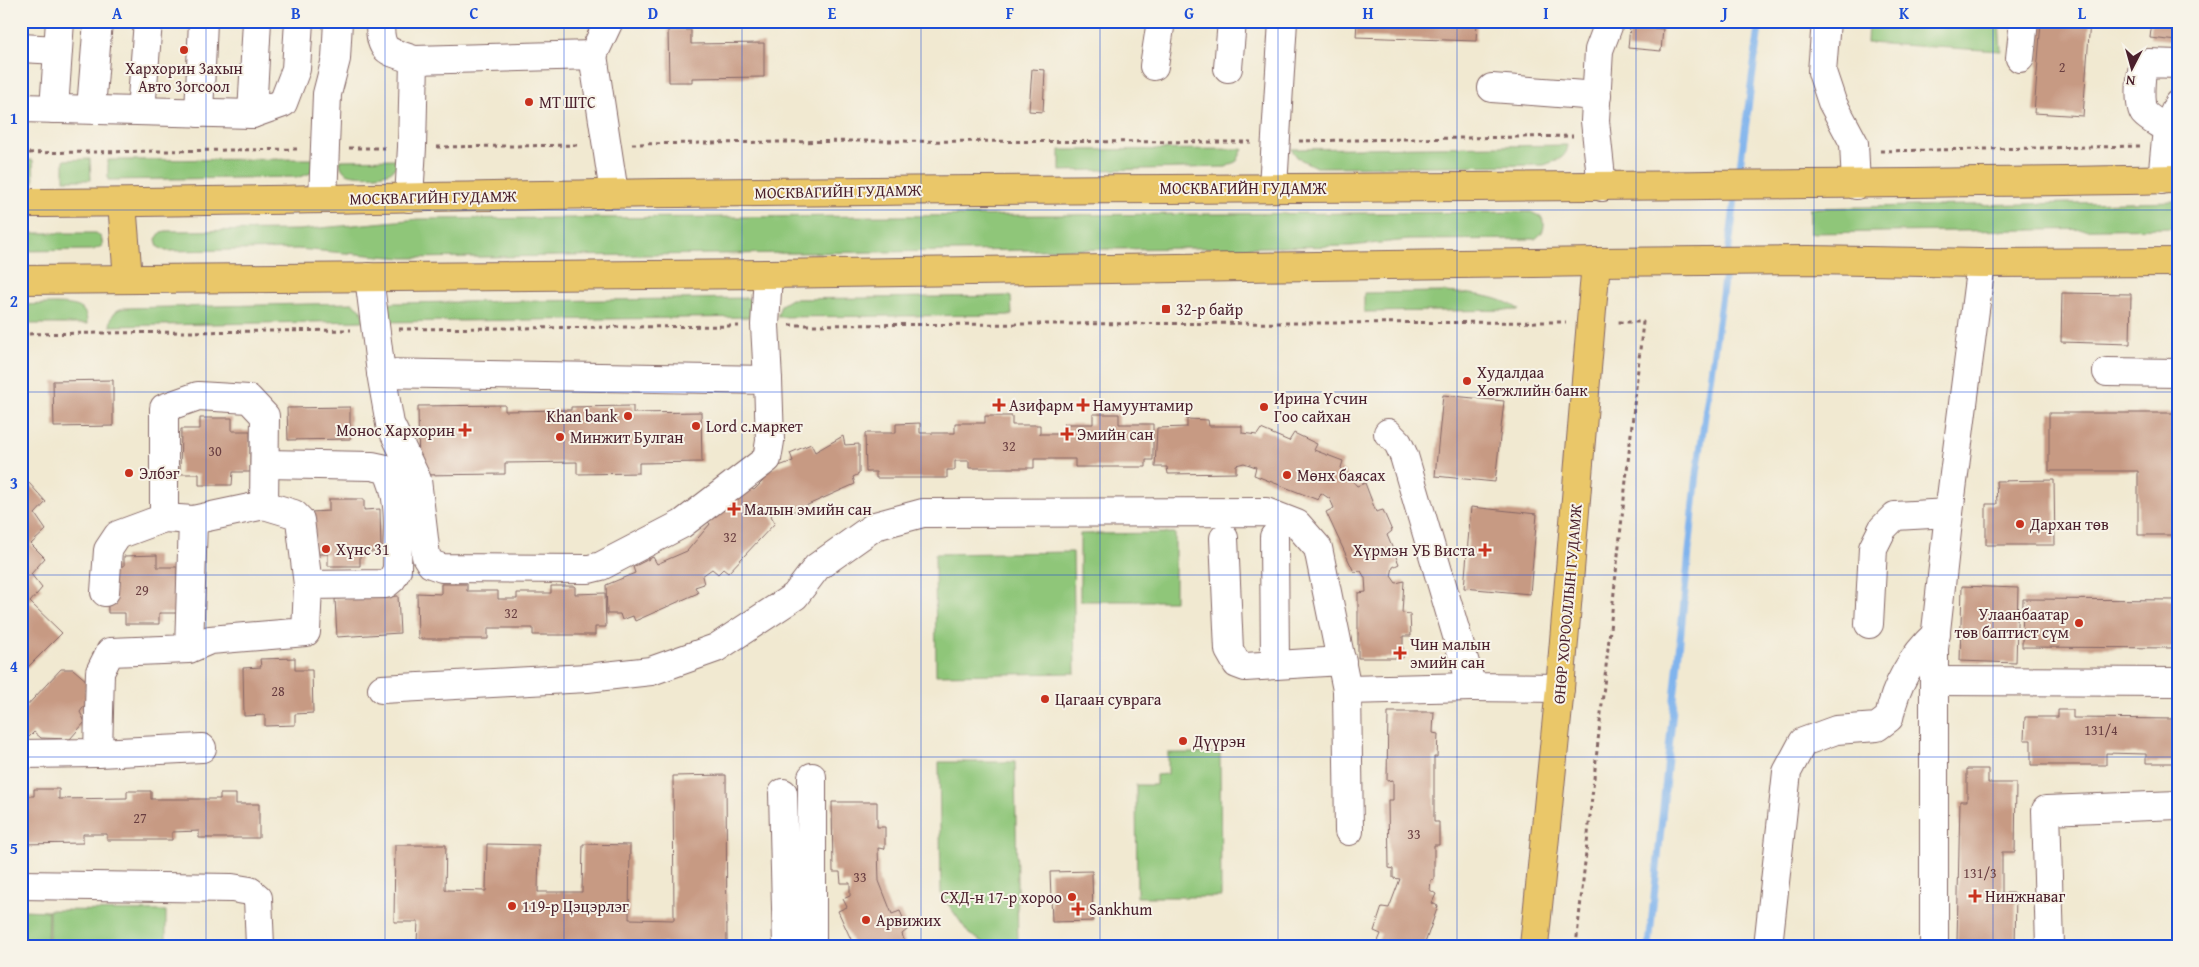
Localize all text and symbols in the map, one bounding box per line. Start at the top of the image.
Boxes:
text: A [112,1,123,25]
text: B [291,1,301,25]
text: C [469,1,479,25]
text: D [648,1,658,25]
text: E [828,1,837,25]
text: F [1006,1,1014,25]
text: G [1184,1,1194,25]
text: H [1362,1,1374,25]
text: I [1543,1,1549,25]
text: J [1719,1,1728,25]
text: K [1899,1,1910,25]
text: L [2078,1,2087,25]
north arrow [2106,42,2156,92]
marker: Хархорин 3ахын Авто 3огсоол [178,44,190,56]
place label: Хархорин 3ахын Авто 3огсоол [125,56,243,98]
house number: 2 [2059,57,2065,77]
text: N [2124,70,2136,91]
place label: MT ШТС [539,90,596,114]
marker: MT ШТС [523,96,535,108]
text: 1 [10,106,18,130]
street label: МОСКВАГИЙН ГУДАМЖ [1159,176,1327,200]
street label: МОСКВАГИЙН ГУДАМЖ [754,178,923,204]
street label: МОСКВАГИЙН ГУДАМЖ [349,184,518,210]
text: 2 [10,289,18,313]
place label: 32-р байр [1176,297,1243,321]
marker: 32-р байр [1160,303,1172,315]
place label: Худалдаа Хөгжлийн банк [1477,360,1588,402]
marker: Худалдаа Хөгжлийн банк [1461,375,1473,387]
place label: Ирина Үсчин Гоо сайхан [1274,386,1367,428]
place label: Азифарм [1009,393,1074,417]
place label: Намуунтамир [1093,393,1194,417]
marker: Азифарм [993,399,1005,411]
marker: Намуунтамир [1077,399,1089,411]
marker: Ирина Үсчин Гоо сайхан [1258,401,1270,413]
place label: Khan bank [547,404,619,428]
marker: Khan bank [622,410,634,422]
place label: Lord с.маркет [706,414,803,438]
place label: Монос Хархорин [336,418,455,442]
marker: Lord с.маркет [690,420,702,432]
place label: Эмийн сан [1077,422,1153,446]
marker: Монос Хархорин [459,424,471,436]
place label: Минжит Булган [570,425,684,449]
marker: Эмийн сан [1061,428,1073,440]
marker: Минжит Булган [554,431,566,443]
house number: 32 [1002,436,1016,456]
house number: 30 [208,441,222,461]
place label: Элбэг [139,461,180,485]
place label: Мөнх баясах [1297,463,1386,487]
marker: Элбэг [123,467,135,479]
marker: Мөнх баясах [1281,469,1293,481]
text: 3 [10,471,18,495]
place label: Малын эмийн сан [744,497,872,521]
street label: ӨНӨР ХОРООЛЛЫН ГУДАМЖ [1546,502,1588,705]
marker: Малын эмийн сан [728,503,740,515]
place label: Дархан төв [2029,512,2109,536]
marker: Дархан төв [2014,518,2026,530]
house number: 32 [723,527,737,547]
place label: Хүнс 31 [336,537,390,561]
place label: Хүрмэн УБ Виста [1353,538,1475,562]
marker: Хүнс 31 [320,543,332,555]
marker: Хүрмэн УБ Виста [1479,544,1491,556]
house number: 29 [135,580,149,600]
place label: Улаанбаатар төв баптист сүм [1954,602,2069,644]
house number: 32 [504,603,518,623]
marker: Улаанбаатар төв баптист сүм [2073,617,2085,629]
place label: Чин малын эмийн сан [1410,632,1490,674]
marker: Чин малын эмийн сан [1394,647,1406,659]
text: 4 [10,654,18,678]
house number: 28 [271,681,285,701]
place label: Цагаан суврага [1055,687,1162,711]
marker: Цагаан суврага [1039,693,1051,705]
house number: 131/4 [2084,720,2118,740]
place label: Дүүрэн [1192,729,1246,753]
marker: Дүүрэн [1177,735,1189,747]
house number: 27 [133,808,147,828]
house number: 33 [1407,824,1421,844]
text: 5 [10,836,18,860]
house number: 131/3 [1963,863,1997,883]
house number: 33 [853,867,867,887]
place label: Нинжнаваг [1985,884,2065,908]
place label: СХД-н 17-р хороо [941,885,1062,909]
marker: Нинжнаваг [1969,890,1981,902]
marker: СХД-н 17-р хороо [1066,891,1078,903]
place label: 119-р Цэцэрлэг [522,894,629,918]
place label: Sankhum [1089,897,1152,921]
marker: 119-р Цэцэрлэг [506,900,518,912]
marker: Sankhum [1071,902,1085,916]
place label: Арвижих [876,908,942,932]
marker: Арвижих [860,914,872,926]

